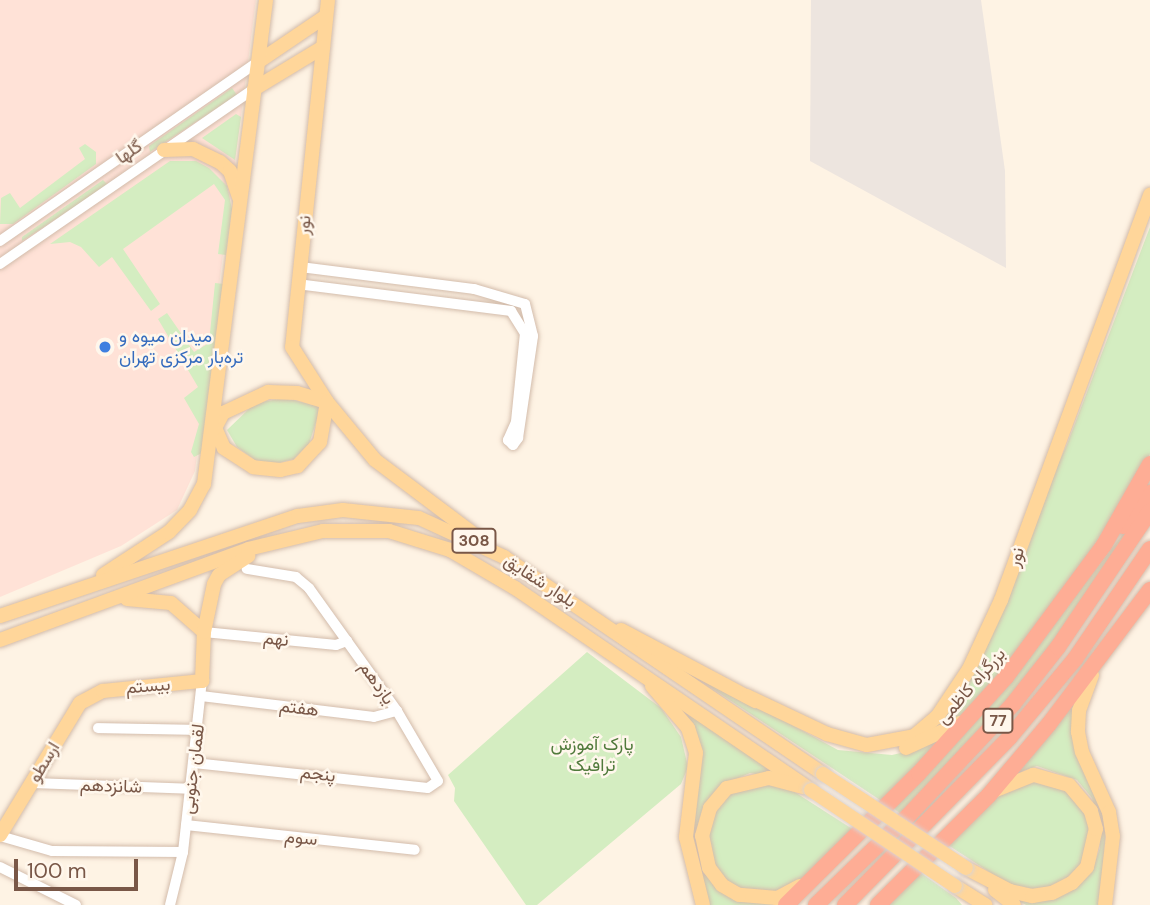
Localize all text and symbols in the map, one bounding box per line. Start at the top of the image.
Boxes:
street label: گلها [112,135,146,169]
street label: نور [292,214,316,236]
place label: میدان میوه و تره‌بار مرکزی تهران [119,326,243,368]
marker: میدان میوه و تره‌بار مرکزی تهران [97,339,113,355]
road number: 308 [451,528,497,554]
street label: نور [1003,545,1029,569]
street label: بلوار شقایق [500,550,580,612]
street label: نهم [262,627,290,651]
street label: بزرگراه کاظمی [932,643,1010,729]
street label: یازدهم [355,657,399,709]
street label: بیستم [125,673,171,699]
street label: هفتم [278,695,320,721]
road number: 77 [982,708,1014,734]
street label: لقمان جنوبی [177,723,209,815]
park label: پارک آموزش ترافیک [550,734,634,776]
street label: ارسطو [24,738,64,786]
street label: پنجم [299,761,337,787]
street label: شانزدهم [80,774,142,798]
street label: سوم [284,826,318,850]
scale bar [18,846,142,890]
text: 100 m [27,857,87,885]

